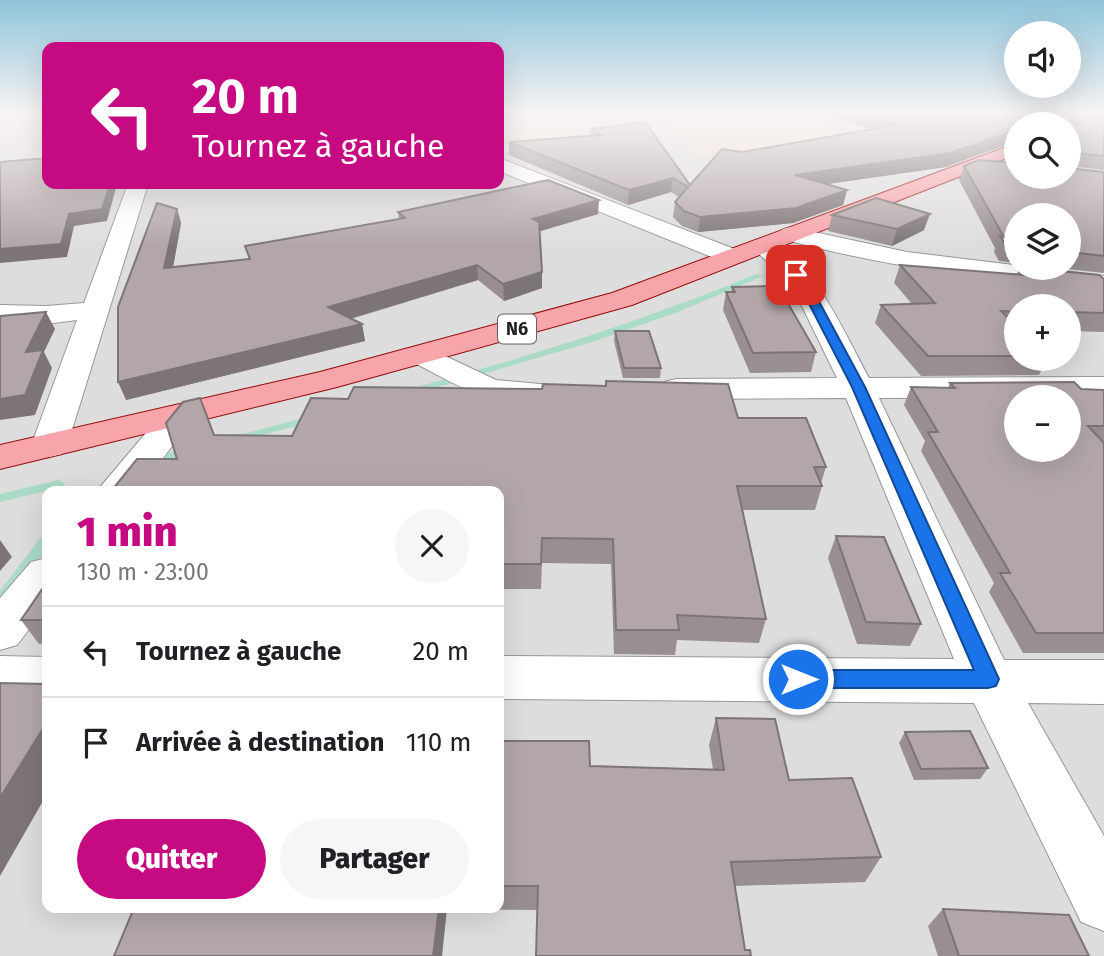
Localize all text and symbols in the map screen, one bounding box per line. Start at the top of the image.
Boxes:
map controls [1004,21,1081,462]
button: sound [1004,21,1081,98]
text: 20 m [192,67,299,126]
icon: left [77,70,168,161]
button: search [1004,112,1081,189]
text: Tournez à gauche [192,127,444,165]
button: layers [1004,203,1081,280]
pin [766,245,826,305]
icon: arrive [777,256,815,294]
button: + [1004,294,1081,371]
road number: N6 [498,314,536,344]
button: − [1004,385,1081,462]
text: 1 min [77,507,178,557]
button: close [395,509,469,583]
text: 130 m · 23:00 [77,558,209,586]
icon: left [77,633,115,671]
text: Tournez à gauche [136,636,341,667]
text: 20 m [412,636,469,667]
position arrow [761,642,835,716]
icon: arrive [77,724,115,762]
text: Arrivée à destination [136,727,385,758]
text: 110 m [406,727,471,758]
button: Quitter [77,819,266,899]
button: Partager [280,819,469,899]

